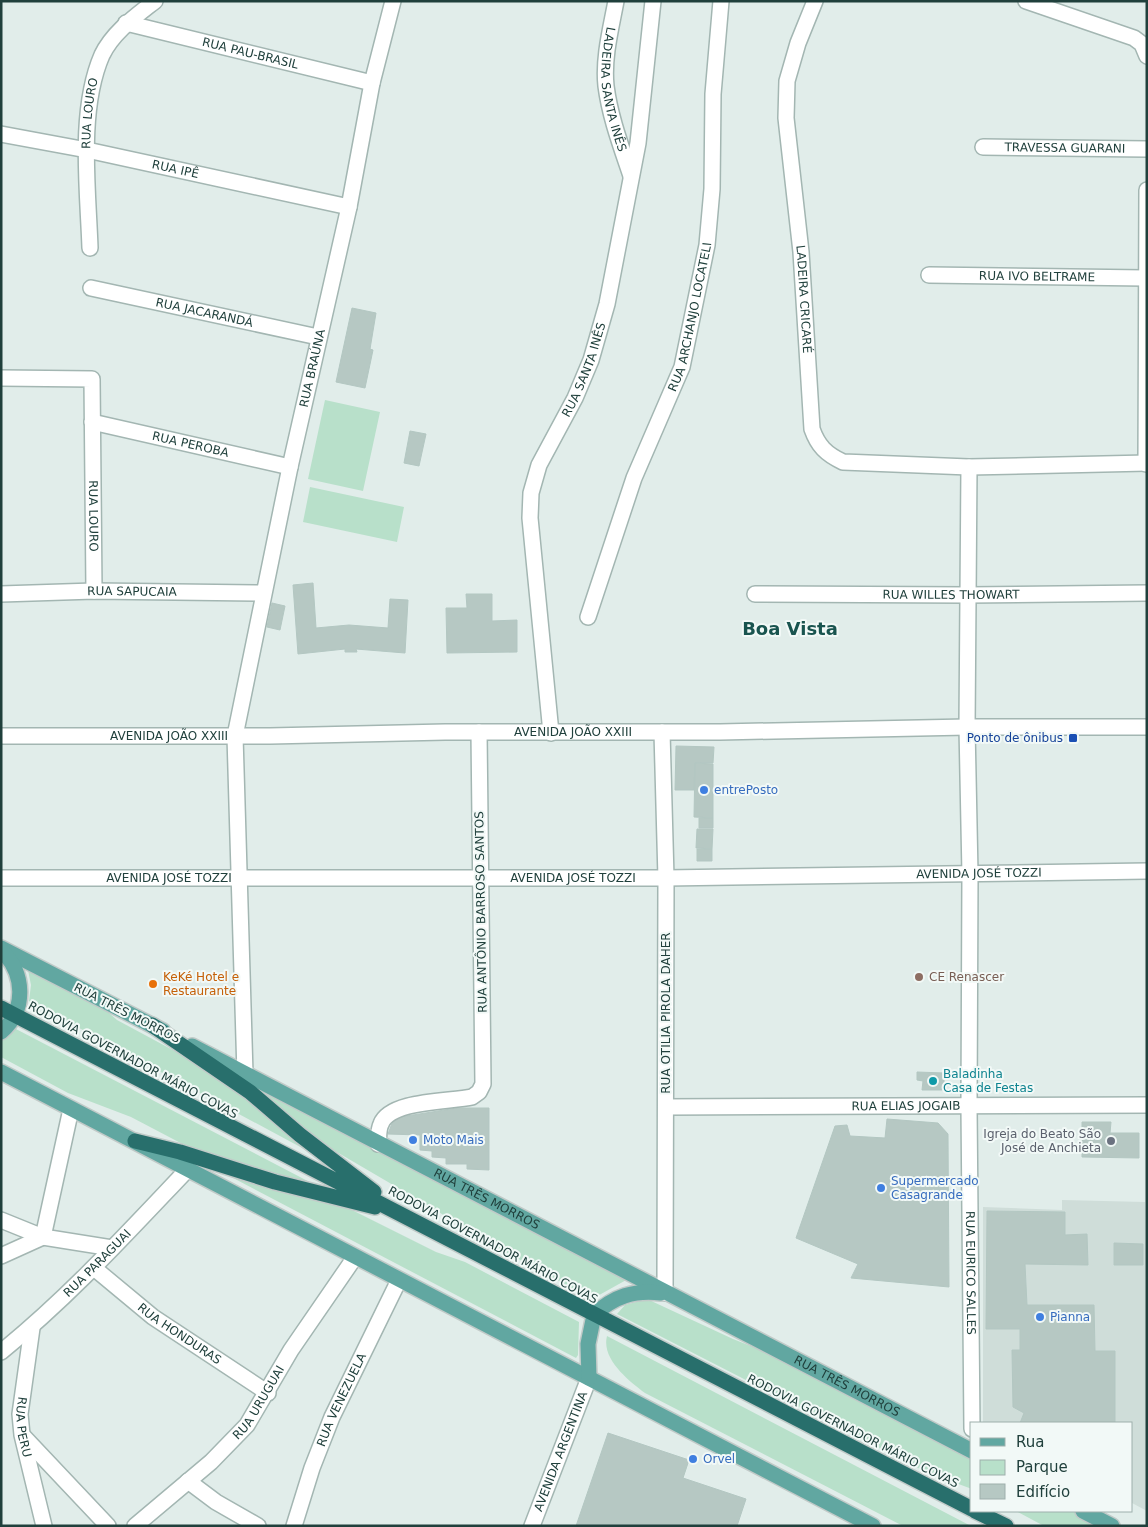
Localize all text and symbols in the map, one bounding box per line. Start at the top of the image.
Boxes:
street label: LADEIRA SANTA INÊS [598,26,629,153]
street label: RUA PAU-BRASIL [201,35,300,72]
street label: RUA LOURO [79,76,101,149]
street label: TRAVESSA GUARANI [1003,140,1126,156]
street label: RUA IPÊ [151,157,200,181]
street label: RUA ARCHANJO LOCATELI [665,242,714,394]
street label: LADEIRA CRICARÉ [793,244,815,354]
street label: RUA IVO BELTRAME [979,269,1095,284]
street label: RUA JACARANDÁ [154,295,255,330]
street label: RUA SANTA INÊS [559,321,608,419]
street label: RUA BRAÚNA [297,327,328,409]
street label: RUA PEROBA [151,429,231,460]
street label: RUA LOURO [86,480,101,552]
street label: RUA SAPUCAIA [87,584,178,599]
street label: RUA WILLES THOWART [882,587,1020,602]
district label: Boa Vista [742,618,838,639]
street label: AVENIDA JOÃO XXIII [514,724,632,739]
street label: AVENIDA JOÃO XXIII [110,728,228,743]
place label: Ponto de ônibus [967,731,1063,745]
marker: Ponto de ônibus [1067,732,1079,744]
place label: entrePosto [714,783,778,797]
marker: entrePosto [698,784,710,796]
street label: RUA ANTÔNIO BARROSO SANTOS [471,811,490,1013]
street label: AVENIDA JOSÉ TOZZI [916,865,1042,881]
street label: AVENIDA JOSÉ TOZZI [106,870,232,885]
street label: AVENIDA JOSÉ TOZZI [510,870,636,885]
street label: RUA OTILIA PIROLA DAHER [659,932,673,1094]
place label: KeKé Hotel e Restaurante [163,970,239,998]
place label: CE Renascer [929,970,1004,984]
marker: CE Renascer [913,971,925,983]
marker: KeKé Hotel e Restaurante [147,978,159,990]
street label: RUA TRÊS MORROS [72,979,183,1046]
street label: RODOVIA GOVERNADOR MÁRIO COVAS [26,998,241,1121]
place label: Baladinha Casa de Festas [943,1067,1033,1095]
marker: Baladinha Casa de Festas [927,1075,939,1087]
street label: RUA ELIAS JOGAIB [851,1099,961,1113]
place label: Igreja do Beato São José de Anchieta [983,1127,1101,1155]
place label: Moto Mais [423,1133,484,1147]
marker: Moto Mais [407,1134,419,1146]
marker: Igreja do Beato São José de Anchieta [1105,1135,1117,1147]
street label: RUA TRÊS MORROS [431,1166,542,1232]
place label: Supermercado Casagrande [891,1174,979,1202]
marker: Supermercado Casagrande [875,1182,887,1194]
street label: RODOVIA GOVERNADOR MÁRIO COVAS [386,1183,601,1306]
street label: RUA EURICO SALLES [963,1211,978,1335]
street label: RUA PARAGUAI [61,1227,134,1300]
street label: RUA HONDURAS [135,1300,224,1367]
place label: Pianna [1050,1310,1090,1324]
marker: Pianna [1034,1311,1046,1323]
street label: RUA VENEZUELA [314,1350,369,1449]
street label: RUA TRÊS MORROS [792,1353,902,1419]
street label: RUA URUGUAI [230,1363,287,1442]
street label: RODOVIA GOVERNADOR MÁRIO COVAS [745,1370,961,1491]
street label: AVENIDA ARGENTINA [531,1389,590,1513]
street label: RUA PERU [13,1396,34,1459]
legend [970,1422,1133,1512]
text: Rua [1016,1433,1044,1451]
place label: Orvel [703,1452,735,1466]
marker: Orvel [687,1453,699,1465]
text: Parque [1016,1458,1068,1476]
text: Edifício [1016,1483,1070,1501]

